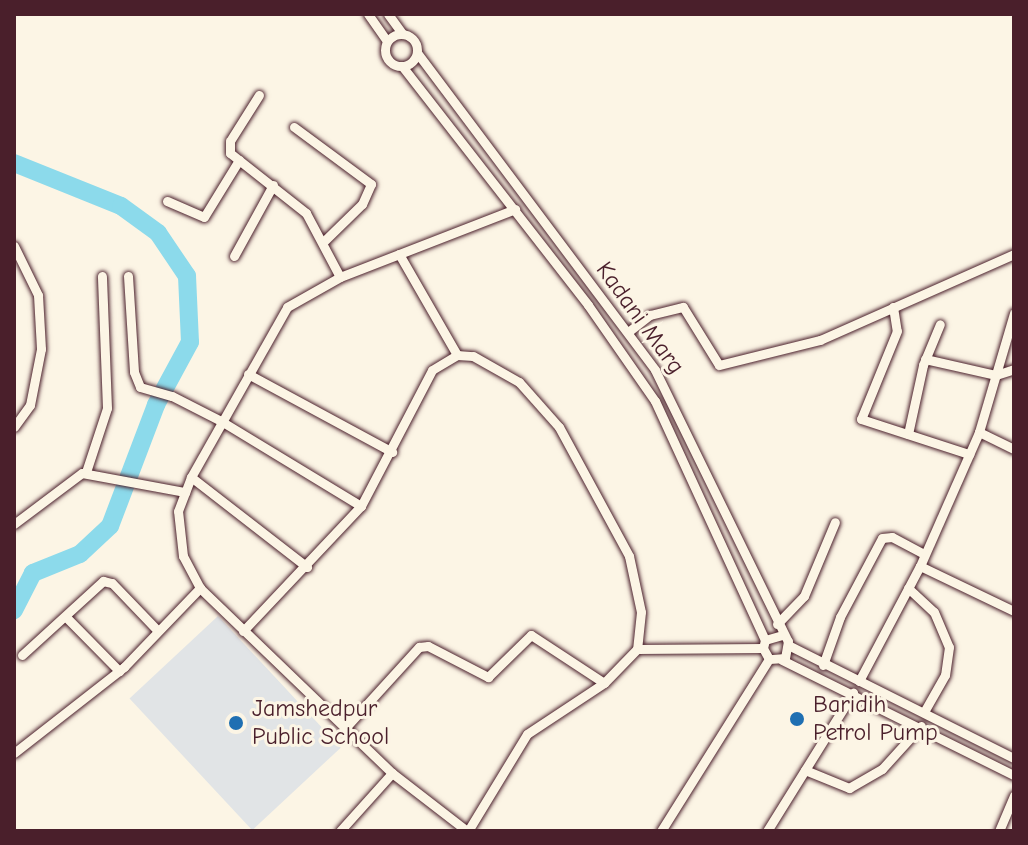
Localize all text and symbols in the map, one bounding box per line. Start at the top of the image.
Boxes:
street label: Kadani Marg [590,256,690,380]
place label: Baridih Petrol Pump [813,691,938,747]
place label: Jamshedpur Public School [252,695,389,751]
marker: Baridih Petrol Pump [788,710,806,728]
marker: Jamshedpur Public School [227,714,245,732]

